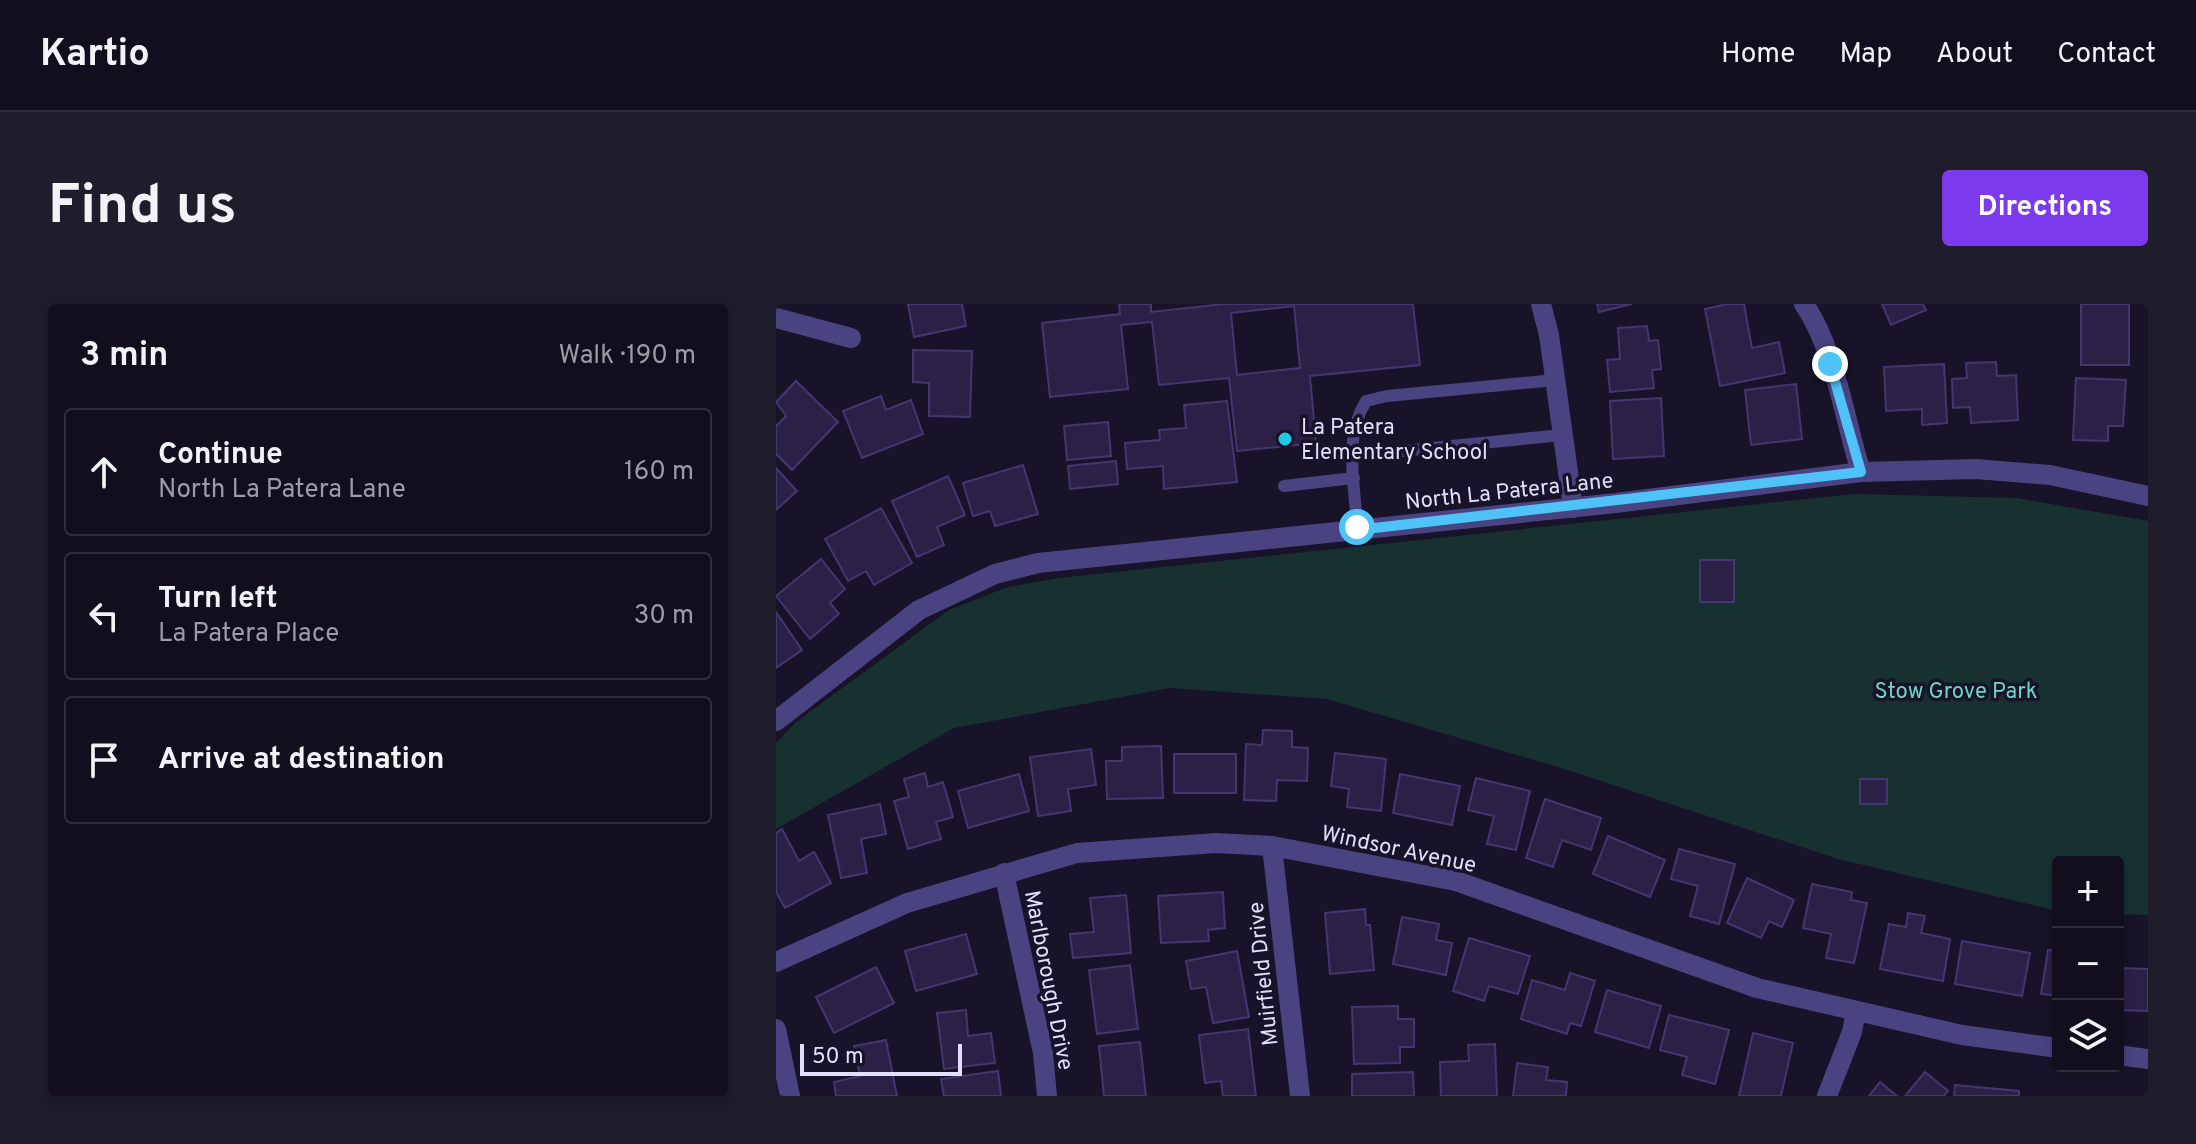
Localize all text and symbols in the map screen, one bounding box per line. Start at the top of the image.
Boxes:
text: Kartio [40,31,150,80]
text: Home [1721,37,1795,73]
text: Map [1839,37,1892,73]
text: About [1936,37,2013,73]
text: Contact [2057,37,2156,73]
button: Directions [1942,170,2148,246]
text: Find us [48,173,237,243]
text: 3 min [80,335,168,378]
text: Walk · 190 m [558,340,696,373]
route end [1812,346,1848,382]
place label: La Patera Elementary School [1301,415,1488,467]
marker: La Patera Elementary School [1276,430,1294,448]
text: Continue [158,437,283,474]
icon: ahead [82,450,126,494]
text: 160 m [624,456,694,489]
street label: North La Patera Lane [1404,468,1615,517]
text: North La Patera Lane [158,474,406,507]
route start [1339,509,1375,545]
text: Turn left [158,581,278,618]
icon: left [82,594,126,638]
text: 30 m [634,600,694,633]
text: La Patera Place [158,618,339,651]
park label: Stow Grove Park [1875,679,2037,706]
icon: arrive [82,738,126,782]
text: Arrive at destination [158,742,444,779]
street label: Windsor Avenue [1318,821,1478,880]
map controls [2052,856,2124,1072]
button: + [2052,856,2124,928]
street label: Marlborough Drive [1017,888,1078,1073]
street label: Muirfield Drive [1244,900,1285,1047]
button: − [2052,928,2124,1000]
button: layers [2052,1000,2124,1072]
scale bar [800,1040,962,1076]
text: 50 m [812,1044,864,1071]

